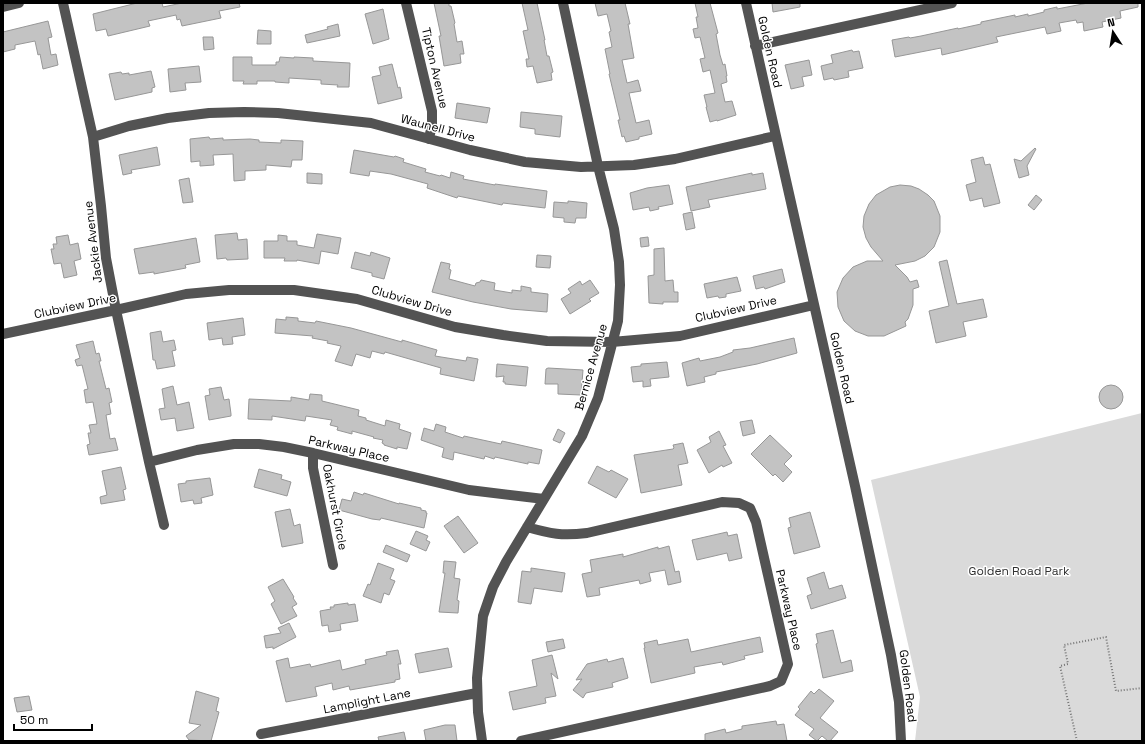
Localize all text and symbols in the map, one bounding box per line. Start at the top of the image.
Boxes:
north arrow [1093,12,1133,52]
street label: Golden Road [754,15,786,89]
text: N [1106,15,1116,30]
street label: Tipton Avenue [418,26,452,110]
street label: Waunell Drive [399,110,477,146]
street label: Jackie Avenue [80,200,106,284]
street label: Clubview Drive [370,282,454,320]
street label: Clubview Drive [33,290,117,322]
street label: Clubview Drive [694,292,778,326]
street label: Bernice Avenue [571,322,611,412]
street label: Golden Road [826,331,858,405]
street label: Parkway Place [307,432,391,466]
street label: Oakhurst Circle [319,463,351,551]
park label: Golden Road Park [968,563,1070,579]
street label: Parkway Place [772,568,806,652]
street label: Golden Road [896,649,920,723]
street label: Lamplight Lane [322,685,412,717]
scale bar [14,706,92,732]
text: 50 m [20,712,48,728]

